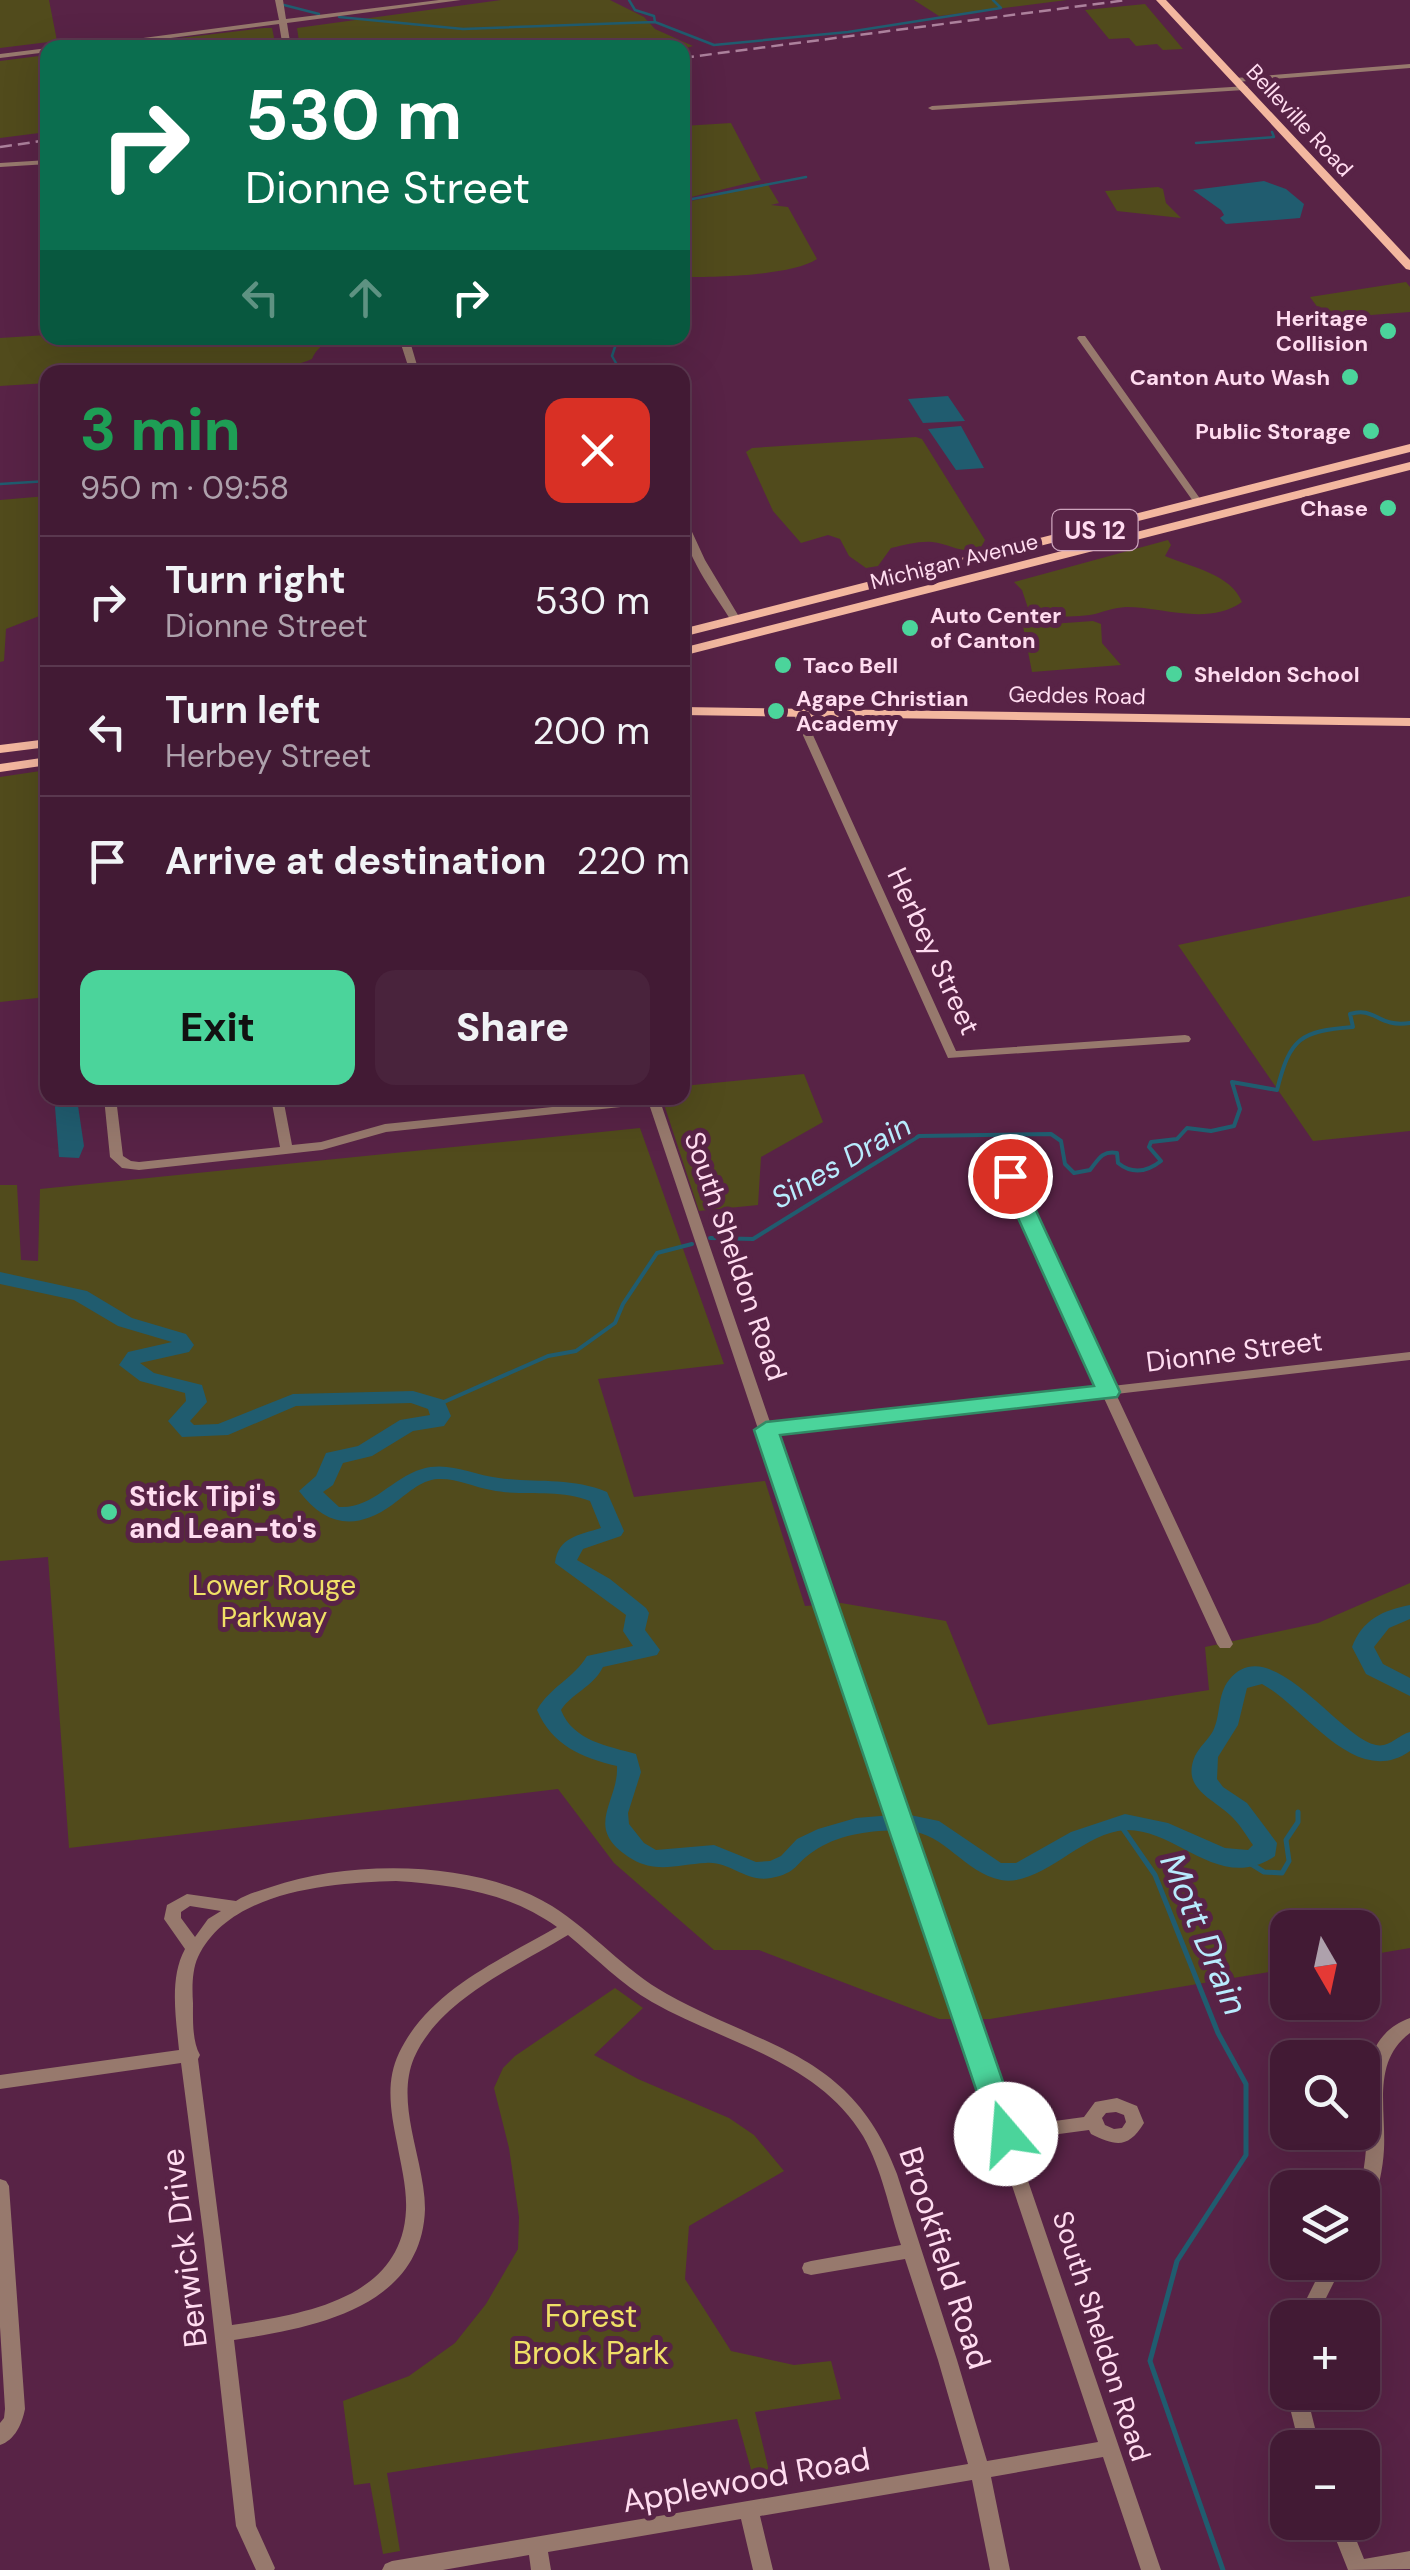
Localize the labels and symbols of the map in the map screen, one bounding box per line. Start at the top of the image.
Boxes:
street label: Belleville Road [1240,58,1359,183]
place label: Heritage Collision [1276,304,1368,358]
marker: Heritage Collision [1377,320,1399,342]
place label: Canton Auto Wash [1130,363,1330,392]
marker: Canton Auto Wash [1339,366,1361,388]
place label: Public Storage [1195,417,1351,446]
marker: Public Storage [1360,420,1382,442]
place label: Chase [1300,494,1368,523]
marker: Chase [1377,497,1399,519]
road number: US 12 [1052,510,1138,550]
street label: Michigan Avenue [867,527,1041,596]
place label: Auto Center of Canton [930,601,1061,655]
marker: Auto Center of Canton [899,617,921,639]
place label: Taco Bell [803,651,898,680]
marker: Taco Bell [772,654,794,676]
place label: Sheldon School [1194,660,1360,689]
marker: Sheldon School [1163,663,1185,685]
street label: Geddes Road [1008,680,1146,711]
place label: Agape Christian Academy [796,684,969,738]
marker: Agape Christian Academy [765,700,787,722]
street label: Herbey Street [879,862,988,1041]
water label: Sines Drain [764,1106,918,1217]
street label: South Sheldon Road [676,1127,795,1385]
pin [968,1134,1053,1219]
street label: Dionne Street [1144,1322,1324,1381]
place label: Stick Tipi's and Lean-to's [129,1478,317,1547]
marker: Stick Tipi's and Lean-to's [98,1501,120,1523]
park label: Lower Rouge Parkway [192,1567,356,1636]
water label: Mott Drain [1149,1846,1259,2022]
north arrow [1270,1910,1380,2020]
position arrow [954,2082,1058,2186]
street label: Brookfield Road [889,2142,1001,2374]
street label: Berwick Drive [151,2146,217,2350]
street label: South Sheldon Road [1044,2206,1159,2466]
park label: Forest Brook Park [513,2295,669,2374]
street label: Applewood Road [619,2438,873,2522]

